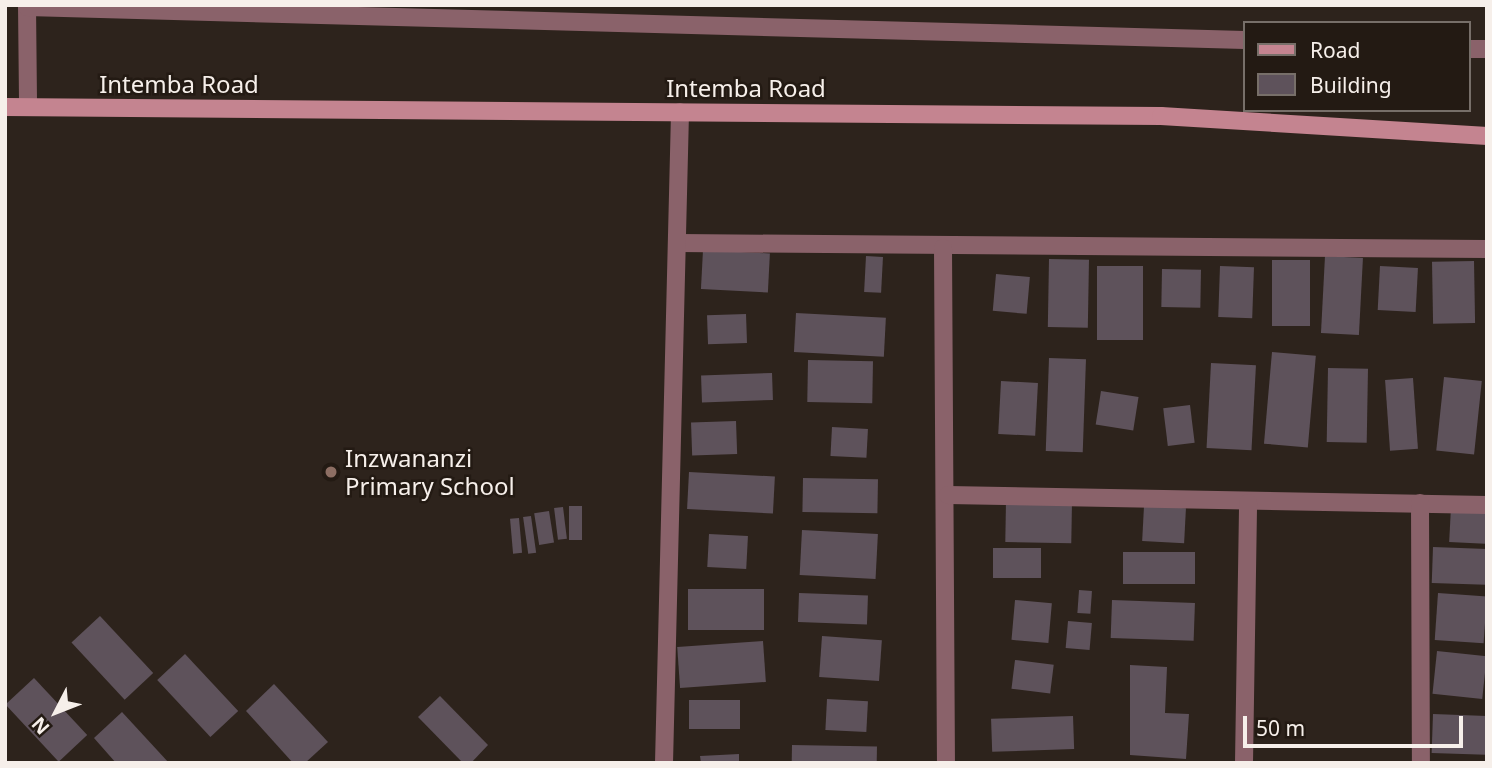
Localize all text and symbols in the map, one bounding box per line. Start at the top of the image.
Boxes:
legend [1244,21,1471,112]
text: Road [1310,36,1360,64]
street label: Intemba Road [99,70,259,98]
text: Building [1310,71,1392,99]
street label: Intemba Road [666,74,826,102]
place label: Inzwananzi Primary School [345,444,515,500]
marker: Inzwananzi Primary School [323,464,339,480]
north arrow [21,677,91,747]
scale bar [1247,702,1468,746]
text: N [26,712,55,740]
text: 50 m [1256,714,1305,742]

